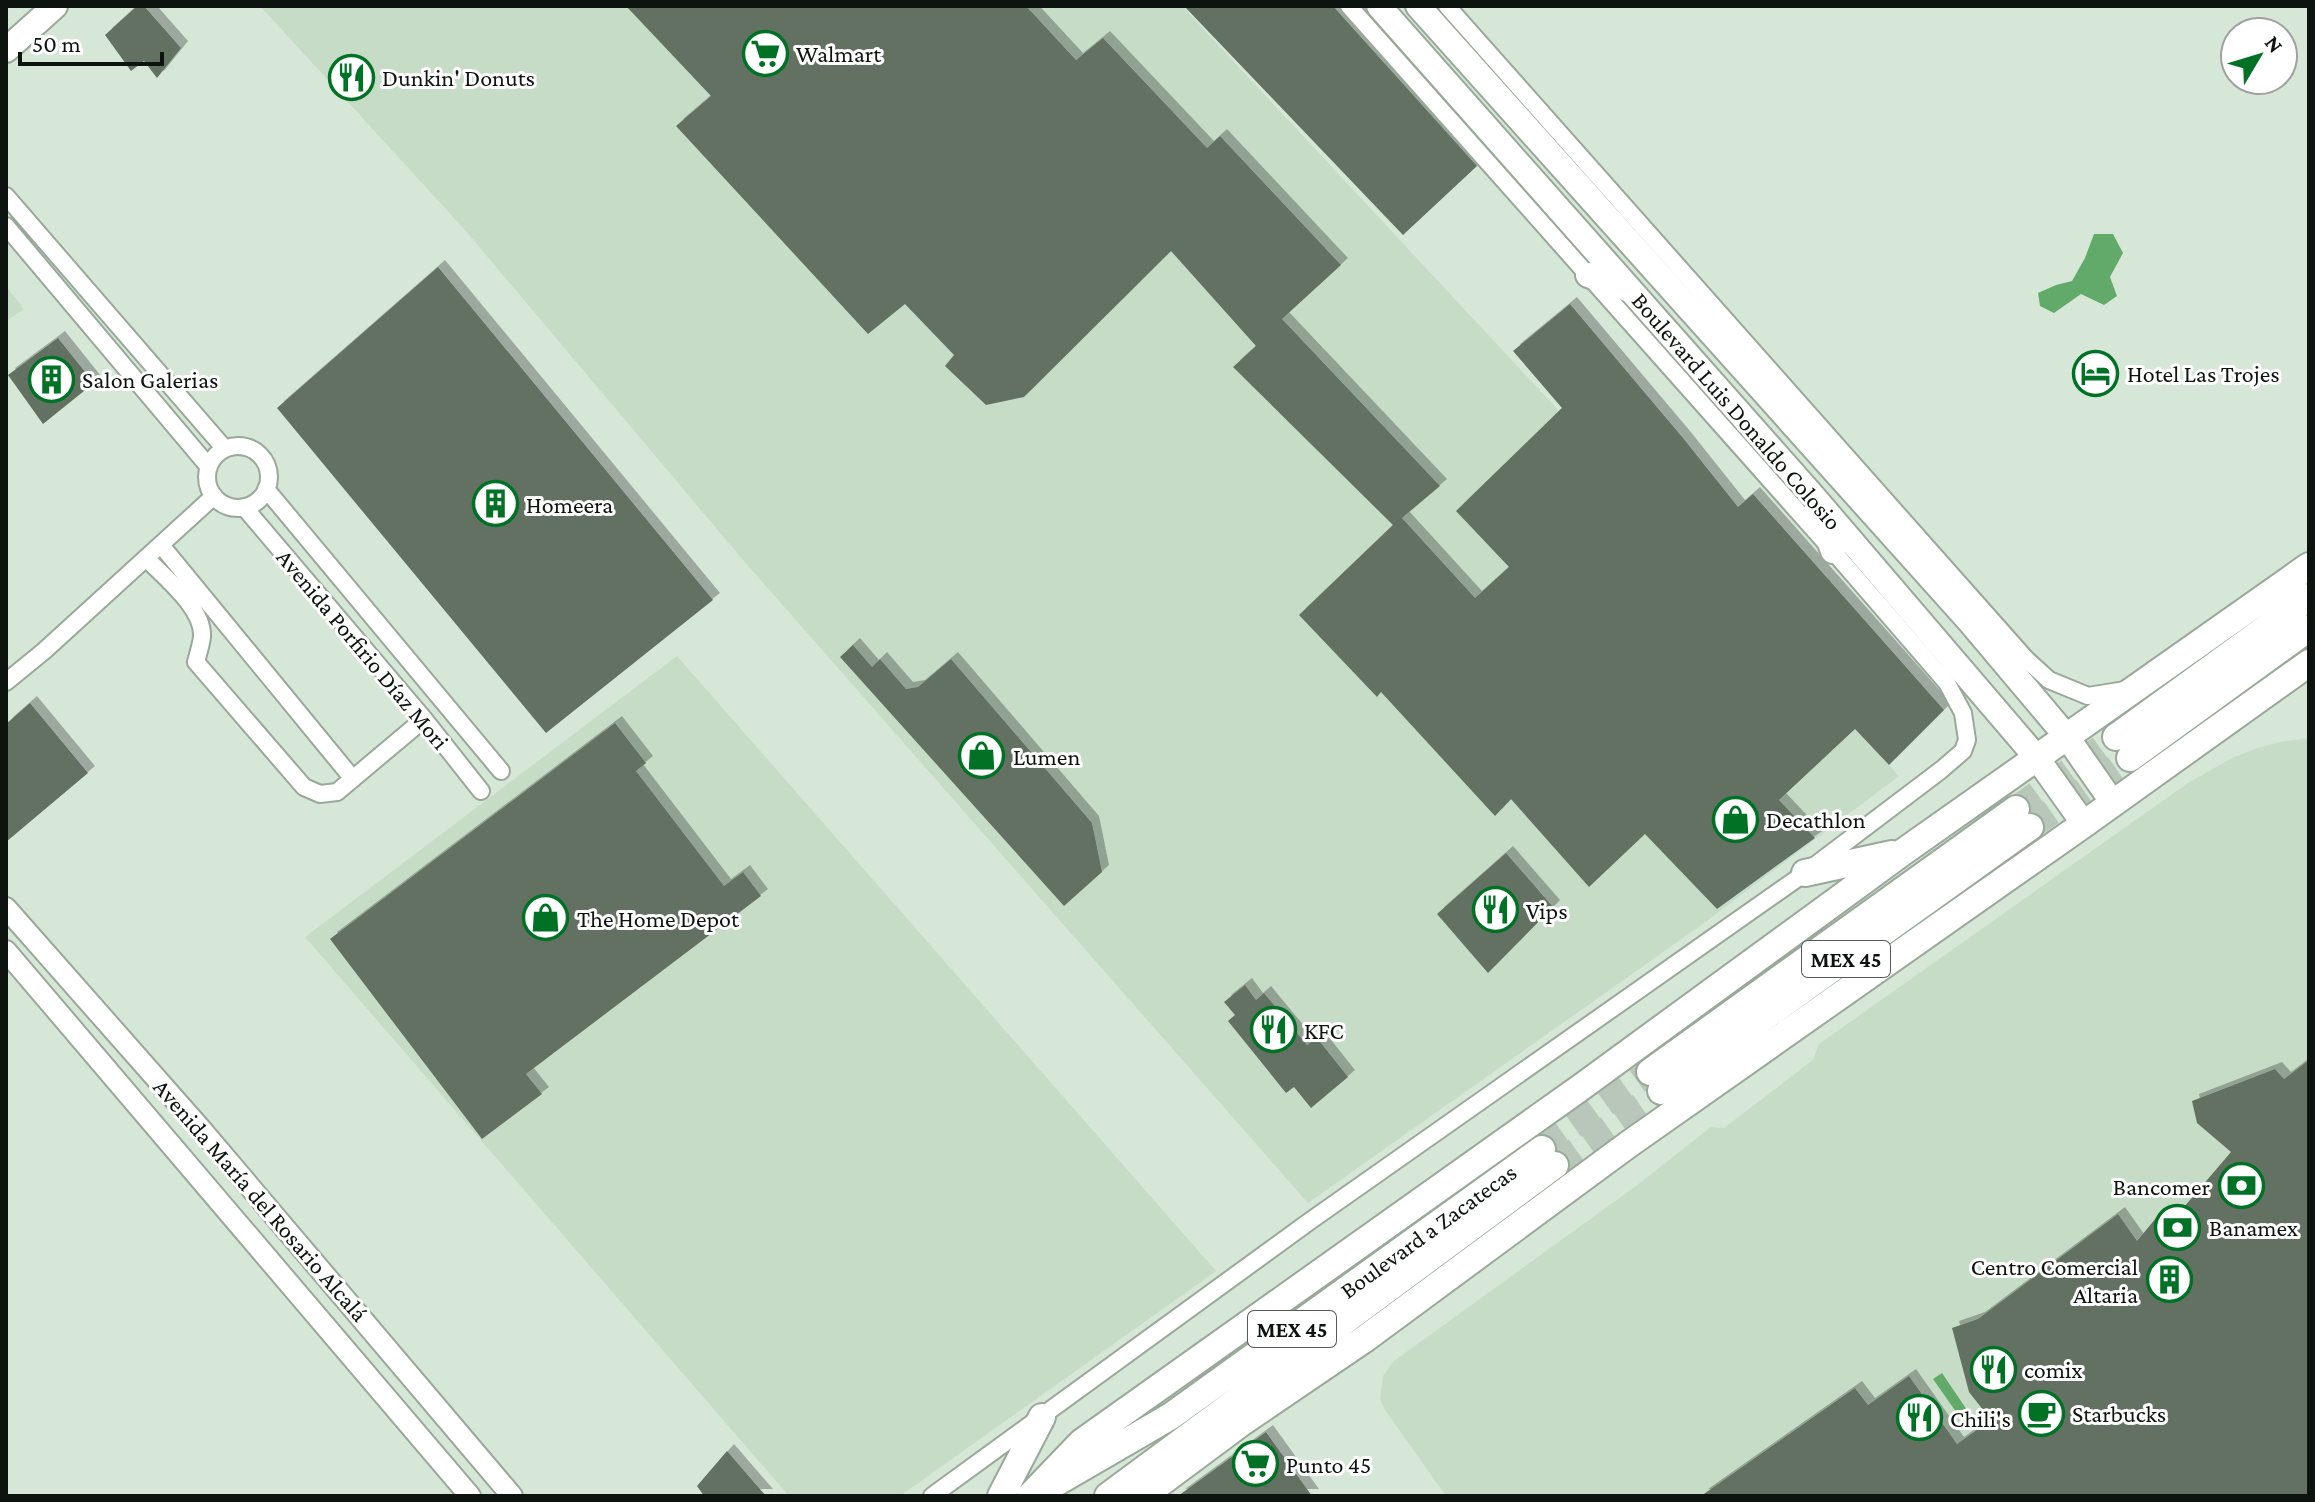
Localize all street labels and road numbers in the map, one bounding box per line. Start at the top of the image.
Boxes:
street label: Boulevard Luis Donaldo Colosio [1627,287,1847,535]
street label: Avenida Porfirio Díaz Mori [271,544,455,754]
road number: MEX 45 [1802,941,1890,977]
street label: Avenida María del Rosario Alcalá [148,1073,374,1327]
street label: Boulevard a Zacatecas [1335,1158,1521,1304]
road number: MEX 45 [1248,1311,1336,1347]

